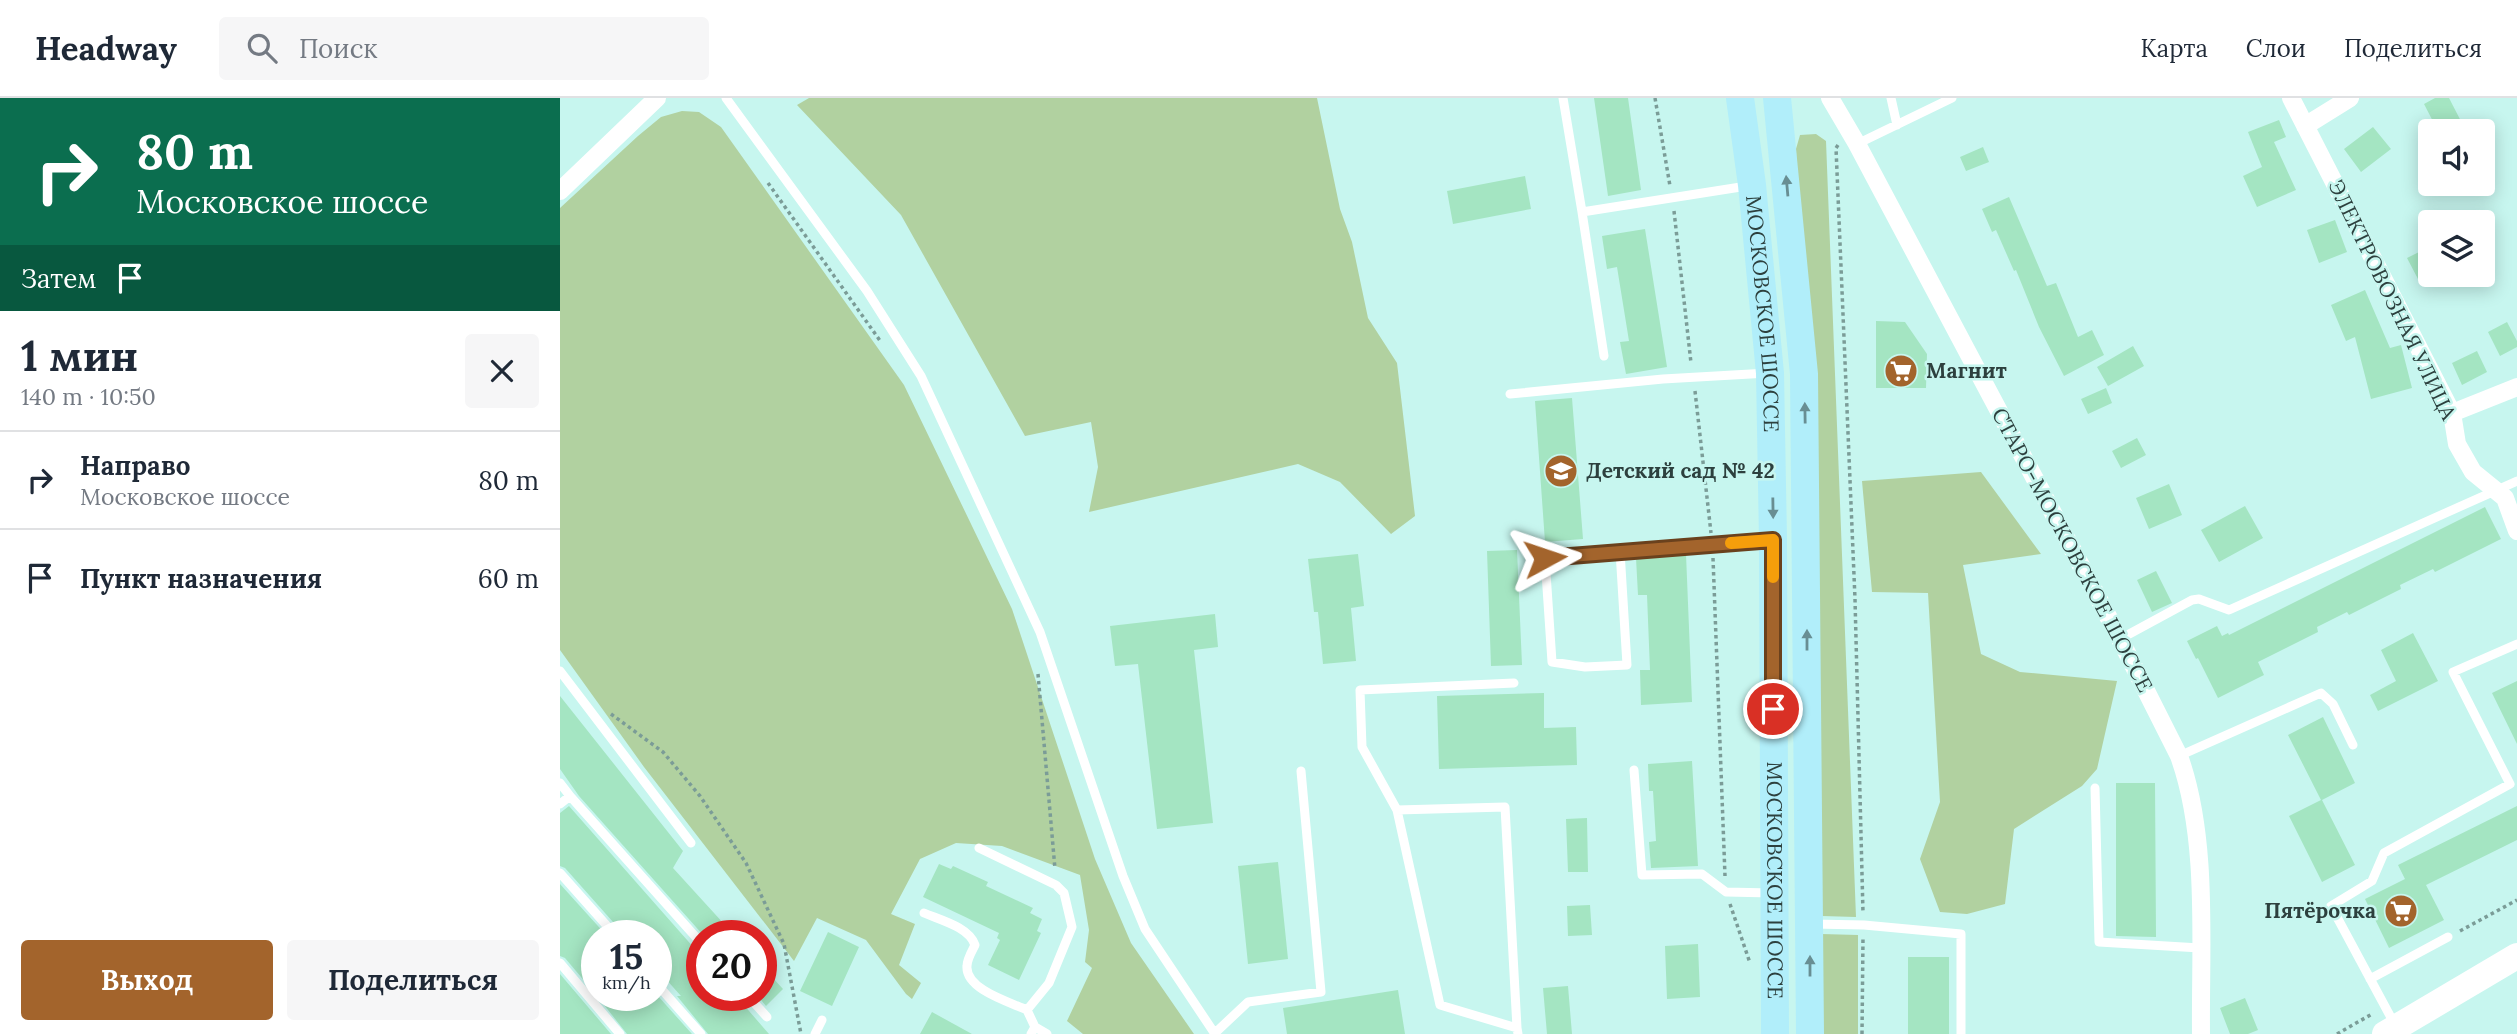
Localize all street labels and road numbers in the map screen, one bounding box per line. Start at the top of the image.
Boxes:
street label: ЭЛЕКТРОВОЗНАЯ УЛИЦА [2323,175,2463,425]
street label: МОСКОВСКОЕ ШОССЕ [1740,194,1785,432]
street label: СТАРО-МОСКОВСКОЕ ШОССЕ [1986,403,2159,697]
street label: МОСКОВСКОЕ ШОССЕ [1761,761,1789,999]

